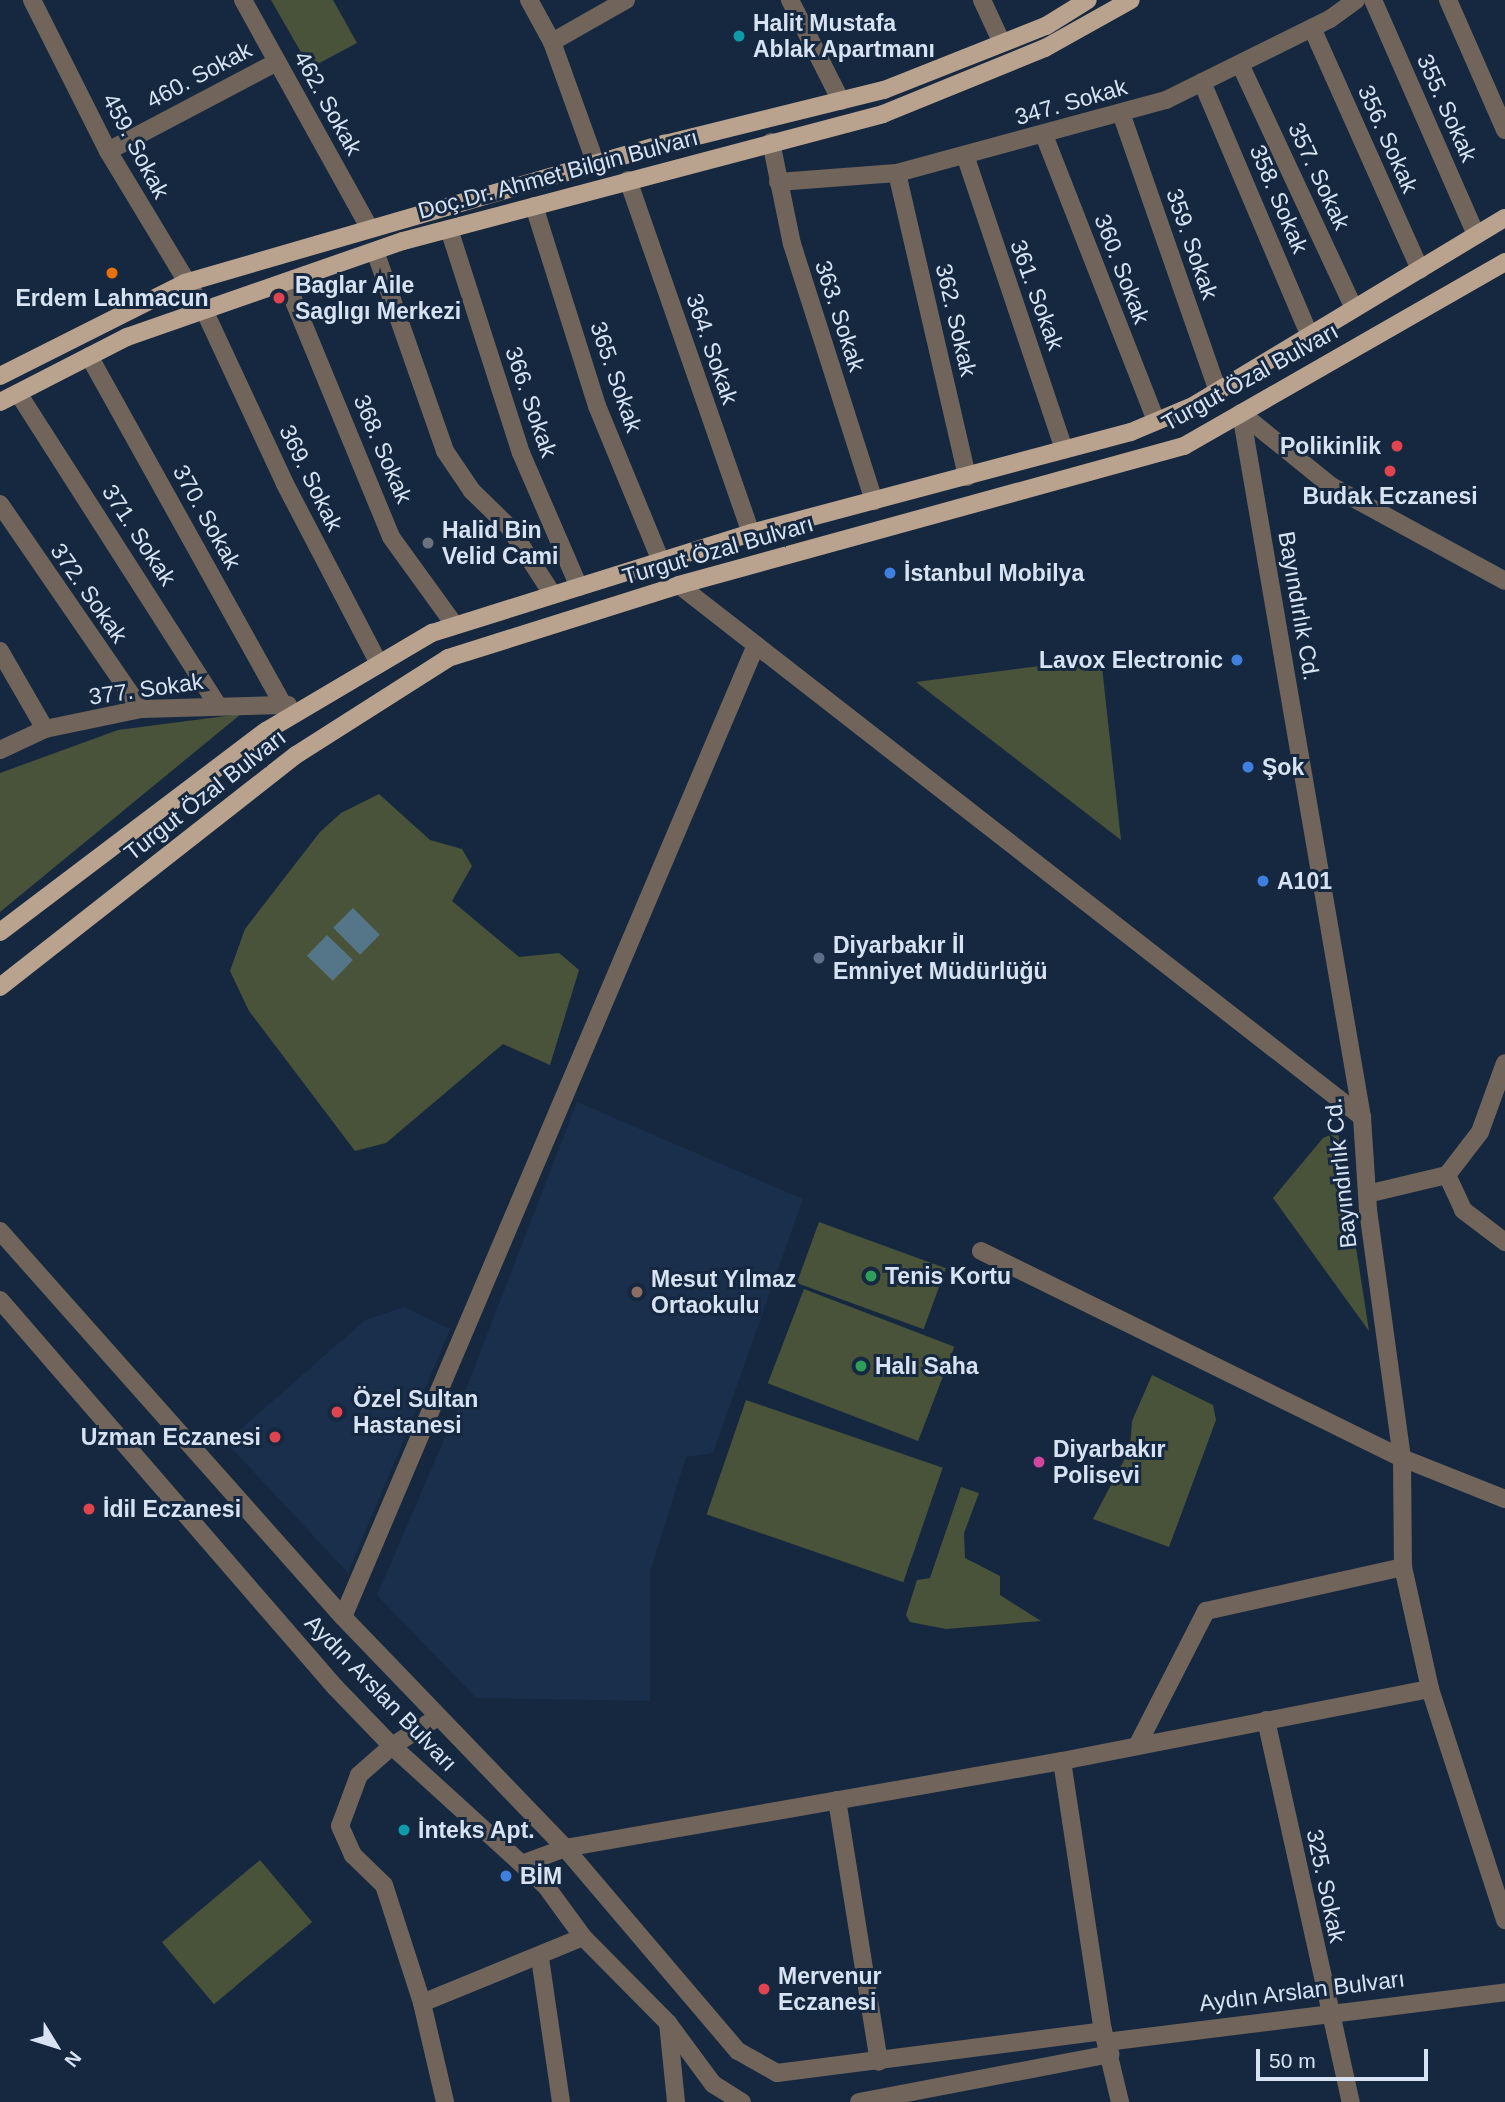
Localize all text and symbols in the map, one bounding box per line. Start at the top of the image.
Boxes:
place label: Halit Mustafa Ablak Apartmanı [753,9,936,63]
marker: Halit Mustafa Ablak Apartmanı [731,28,747,44]
street label: 460. Sokak [142,36,256,114]
street label: 462. Sokak [288,46,368,160]
street label: 355. Sokak [1411,50,1483,166]
street label: 347. Sokak [1012,73,1130,131]
street label: 356. Sokak [1352,81,1424,197]
street label: 459. Sokak [97,89,175,203]
street label: 357. Sokak [1282,118,1356,234]
street label: Doç.Dr. Ahmet Bilgin Bulvarı [414,123,702,225]
street label: 358. Sokak [1244,141,1314,257]
street label: 359. Sokak [1160,185,1224,303]
street label: 360. Sokak [1088,210,1156,328]
street label: 361. Sokak [1004,236,1070,354]
street label: 363. Sokak [809,257,871,375]
street label: 362. Sokak [930,261,982,379]
marker: Erdem Lahmacun [104,265,120,281]
place label: Baglar Aile Saglıgı Merkezi [295,271,461,325]
place label: Erdem Lahmacun [16,284,208,312]
marker: Baglar Aile Saglıgı Merkezi [269,288,289,308]
street label: 364. Sokak [680,290,744,408]
street label: Turgut Özal Bulvarı [1157,317,1343,437]
street label: 365. Sokak [584,318,648,436]
street label: 366. Sokak [499,343,563,461]
street label: 368. Sokak [348,391,418,507]
street label: 369. Sokak [273,420,349,536]
place label: Polikinlik [1280,432,1381,460]
marker: Polikinlik [1387,436,1407,456]
street label: 370. Sokak [167,460,247,574]
marker: Budak Eczanesi [1382,463,1398,479]
street label: 371. Sokak [96,479,182,591]
place label: Budak Eczanesi [1302,482,1478,510]
street label: Turgut Özal Bulvarı [619,510,817,590]
place label: Halid Bin Velid Cami [442,516,558,570]
street label: Bayındırlık Cd. [1272,529,1326,683]
marker: Halid Bin Velid Cami [420,535,436,551]
street label: 372. Sokak [45,538,133,648]
place label: İstanbul Mobilya [904,559,1084,587]
marker: İstanbul Mobilya [882,565,898,581]
place label: Lavox Electronic [1039,646,1223,674]
marker: Lavox Electronic [1229,652,1245,668]
street label: 377. Sokak [87,667,205,711]
street label: Turgut Özal Bulvarı [119,723,291,867]
place label: Şok [1262,753,1304,781]
marker: Şok [1240,759,1256,775]
place label: A101 [1277,867,1332,895]
marker: A101 [1255,873,1271,889]
place label: Diyarbakır İl Emniyet Müdürlüğü [833,931,1048,985]
marker: Diyarbakır İl Emniyet Müdürlüğü [811,950,827,966]
street label: Bayındırlık Cd. [1319,1097,1363,1249]
place label: Tenis Kortu [885,1262,1011,1290]
place label: Mesut Yılmaz Ortaokulu [651,1265,797,1319]
marker: Tenis Kortu [863,1268,879,1284]
marker: Mesut Yılmaz Ortaokulu [629,1284,645,1300]
place label: Halı Saha [875,1352,979,1380]
marker: Halı Saha [853,1358,869,1374]
place label: Özel Sultan Hastanesi [353,1385,478,1439]
marker: Özel Sultan Hastanesi [327,1402,347,1422]
place label: Uzman Eczanesi [81,1423,261,1451]
marker: Uzman Eczanesi [267,1429,283,1445]
place label: Diyarbakır Polisevi [1053,1435,1166,1489]
marker: Diyarbakır Polisevi [1031,1454,1047,1470]
place label: İdil Eczanesi [103,1495,241,1523]
marker: İdil Eczanesi [81,1501,97,1517]
street label: Aydın Arslan Bulvarı [299,1609,463,1777]
place label: İnteks Apt. [418,1816,536,1844]
marker: İnteks Apt. [396,1822,412,1838]
street label: 325. Sokak [1301,1827,1351,1945]
place label: BİM [520,1862,562,1890]
marker: BİM [498,1868,514,1884]
place label: Mervenur Eczanesi [778,1962,882,2016]
street label: Aydın Arslan Bulvarı [1197,1965,1407,2017]
marker: Mervenur Eczanesi [756,1981,772,1997]
north arrow [21,2011,91,2081]
scale bar [1260,2036,1432,2080]
text: N [60,2047,85,2071]
text: 50 m [1269,2049,1316,2072]

